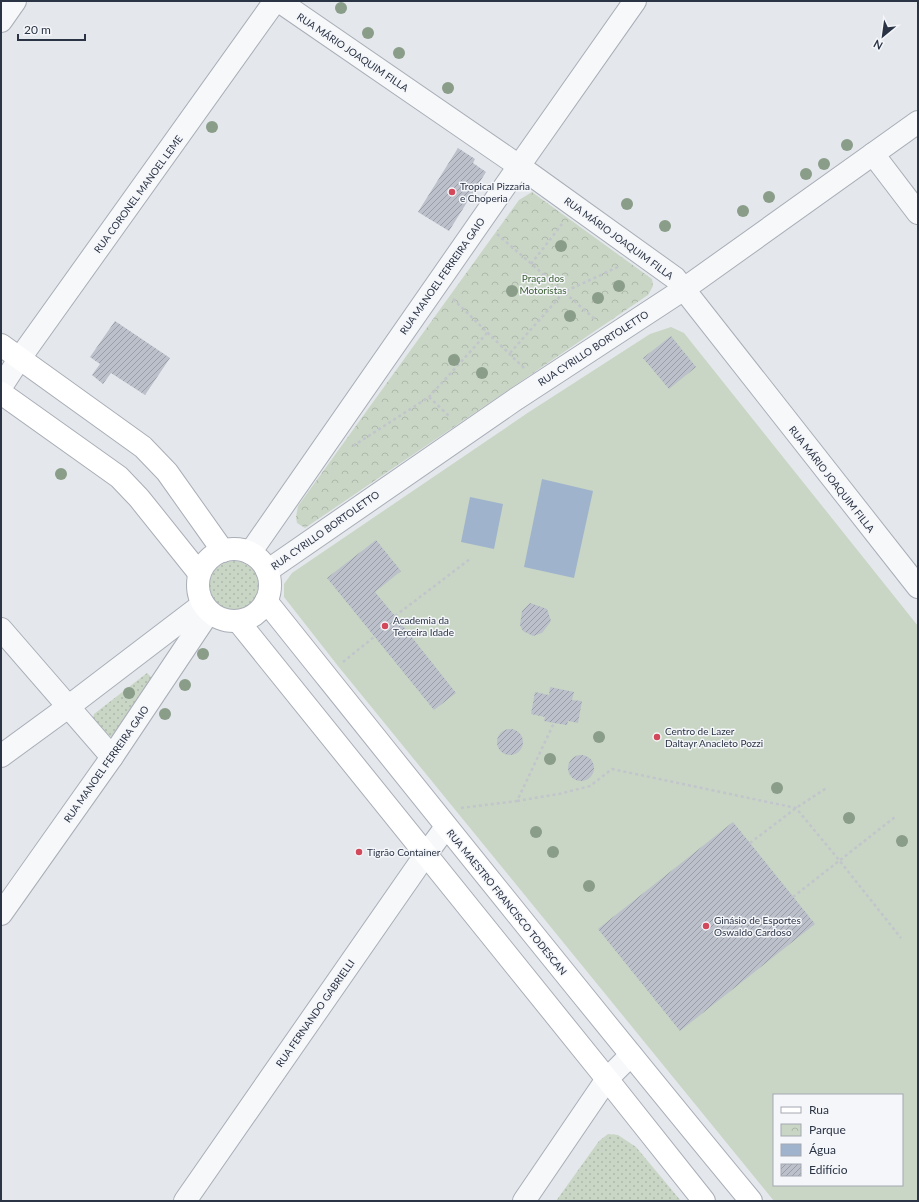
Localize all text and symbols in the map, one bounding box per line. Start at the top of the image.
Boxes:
street label: RUA MÁRIO JOAQUIM FILLA [295,10,411,94]
scale bar [18,16,85,42]
north arrow [863,16,903,56]
text: 20 m [24,22,51,37]
text: N [871,37,885,53]
street label: RUA CORONEL MANOEL LEME [91,133,185,255]
place label: Tropical Pizzaria e Choperia [460,180,530,204]
marker: Tropical Pizzaria e Choperia [447,187,457,197]
street label: RUA MÁRIO JOAQUIM FILLA [562,194,676,282]
street label: RUA MANOEL FERREIRA GAIO [397,215,487,337]
park label: Praça dos Motoristas [519,272,567,296]
street label: RUA CYRILLO BORTOLETTO [535,308,651,388]
street label: RUA MÁRIO JOAQUIM FILLA [787,423,877,535]
street label: RUA CYRILLO BORTOLETTO [269,488,381,572]
place label: Academia da Terceira Idade [393,614,454,638]
marker: Academia da Terceira Idade [380,621,390,631]
street label: RUA MANOEL FERREIRA GAIO [61,703,151,825]
place label: Centro de Lazer Daltayr Anacleto Pozzi [665,725,763,749]
marker: Centro de Lazer Daltayr Anacleto Pozzi [652,732,662,742]
street label: RUA MAESTRO FRANCISCO TODESCAN [444,827,570,977]
place label: Tigrão Container [367,846,441,858]
marker: Tigrão Container [354,847,364,857]
place label: Ginásio de Esportes Oswaldo Cardoso [714,914,801,938]
marker: Ginásio de Esportes Oswaldo Cardoso [701,921,711,931]
street label: RUA FERNANDO GABRIELLI [273,957,357,1069]
legend [773,1094,903,1186]
text: Rua [809,1102,829,1117]
text: Parque [809,1122,846,1137]
text: Água [809,1142,836,1157]
text: Edifício [809,1162,848,1177]

